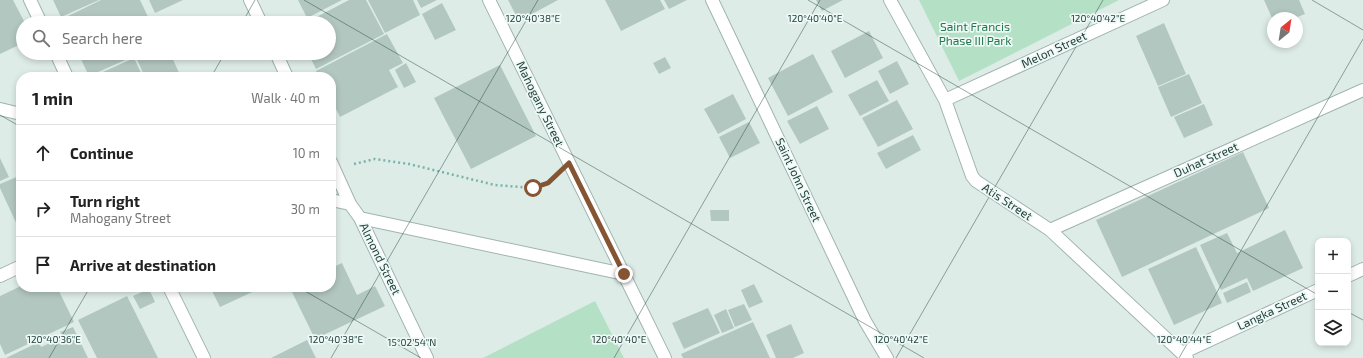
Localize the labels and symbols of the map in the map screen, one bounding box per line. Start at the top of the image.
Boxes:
text: 120°40'38"E [506,12,561,24]
text: 120°40'40"E [788,12,843,24]
text: 120°40'42"E [1071,12,1126,24]
north arrow [1267,12,1303,48]
park label: Saint Francis Phase III Park [939,19,1011,47]
street label: Melon Street [1019,28,1089,70]
street label: Mahogany Street [514,59,568,149]
street label: Saint John Street [773,135,825,224]
street label: Duhat Street [1171,138,1240,180]
route start [524,179,542,197]
street label: Atis Street [980,180,1036,223]
street label: Almond Street [357,220,405,297]
route end [615,265,633,283]
street label: Langka Street [1235,288,1309,332]
text: 120°40'36"E [27,333,81,345]
text: 120°40'38"E [309,333,364,345]
text: 120°40'40"E [592,333,647,345]
text: 120°40'42"E [874,333,929,345]
text: 120°40'44"E [1157,333,1212,345]
text: 15°02'54"N [388,336,436,348]

